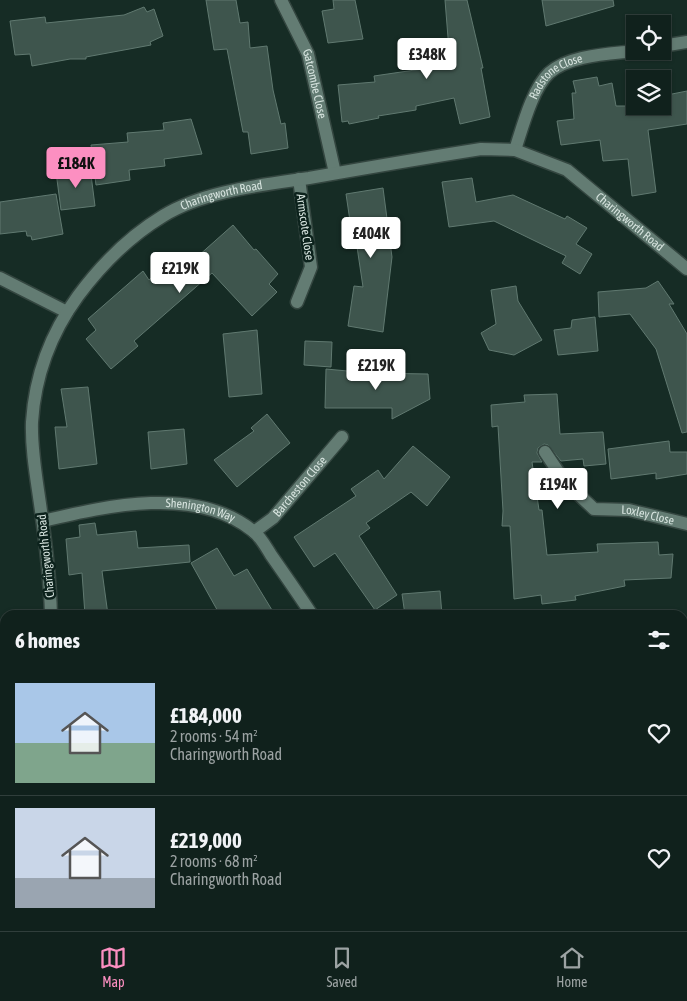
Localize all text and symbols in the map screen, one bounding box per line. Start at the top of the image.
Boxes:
map controls [626,15,671,115]
button: locate [626,15,671,60]
pin: £348K [392,38,462,80]
text: £348K [408,45,446,63]
street label: Gatcombe Close [300,47,329,120]
street label: Radstone Close [526,51,584,102]
button: layers [626,70,671,115]
pin: £184K [41,146,111,189]
text: £184K [57,154,95,172]
street label: Charingworth Road [178,178,263,213]
street label: Charingworth Road [593,190,667,254]
street label: Armscote Close [293,193,317,261]
pin: £404K [336,216,406,259]
text: £404K [352,224,390,242]
pin: £219K [145,252,215,294]
text: £219K [161,259,199,277]
pin: £219K [341,348,411,391]
text: £219K [357,356,395,374]
street label: Barcheston Close [270,453,330,520]
pin: £194K [523,468,593,510]
text: £194K [539,475,577,493]
street label: Shenington Way [165,496,238,525]
street label: Loxley Close [621,503,676,528]
street label: Charingworth Road [35,513,57,599]
icon: filters [645,626,673,654]
text: 6 homes [15,628,80,652]
icon: home [55,703,115,763]
text: £184,000 [170,703,242,727]
icon: heart [645,719,673,747]
text: 2 rooms · 54 m² [170,727,258,745]
text: Charingworth Road [170,745,282,763]
icon: home [55,828,115,888]
text: £219,000 [170,828,242,852]
icon: heart [645,844,673,872]
text: 2 rooms · 68 m² [170,852,258,870]
text: Charingworth Road [170,870,282,888]
tab: Map [99,944,127,990]
tab: Saved [326,944,357,990]
tab: Home [556,944,587,990]

